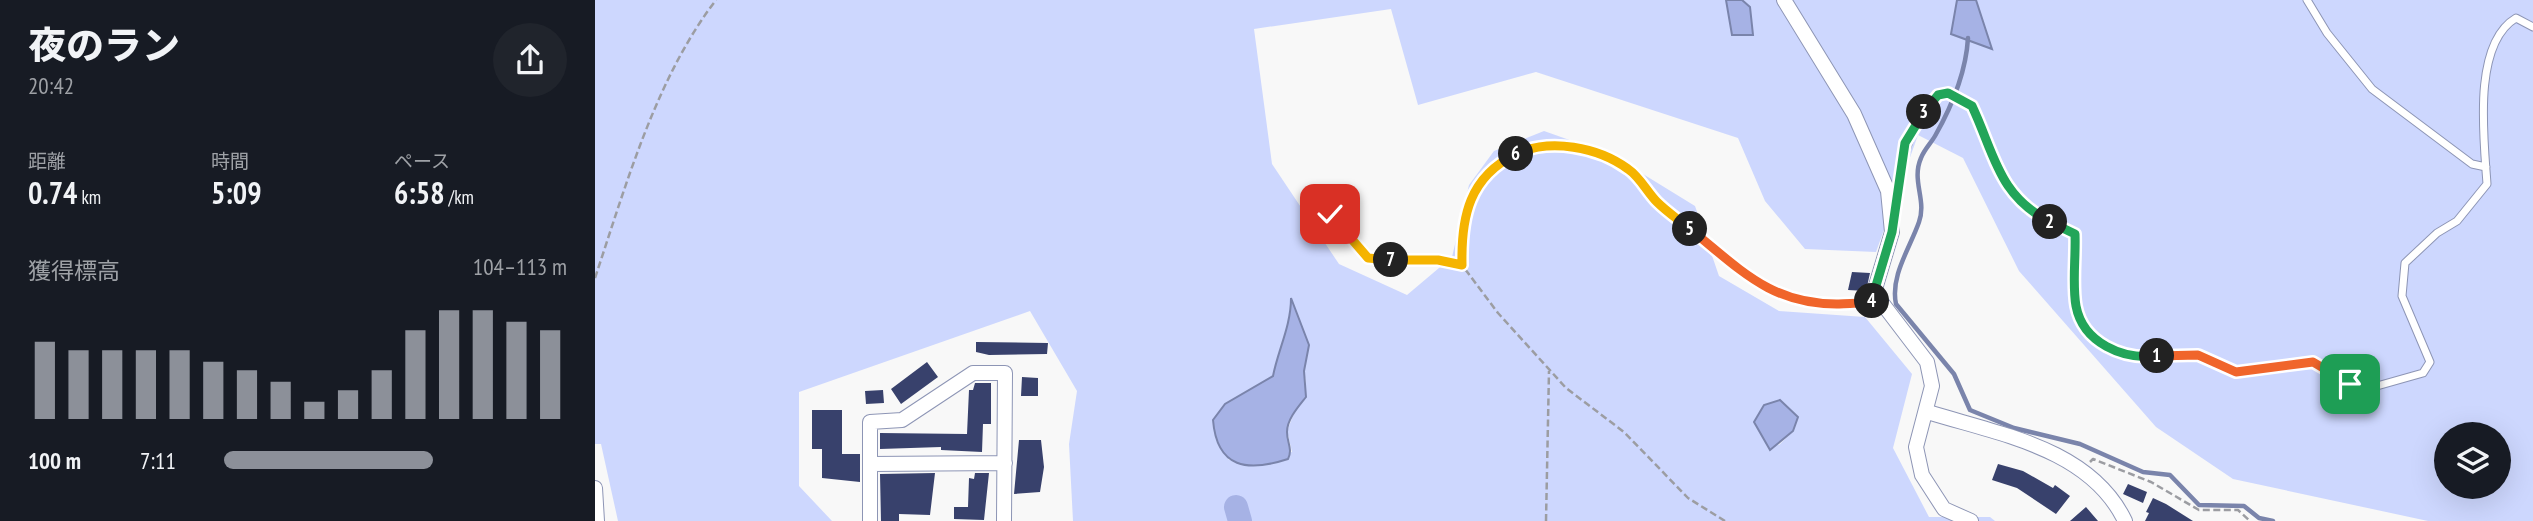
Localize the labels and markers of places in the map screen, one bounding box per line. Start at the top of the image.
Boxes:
pin: 3 [1907,94,1941,130]
pin: 6 [1499,136,1534,172]
pin [1300,184,1360,244]
pin: 2 [2033,204,2067,240]
pin: 5 [1673,212,1707,246]
pin: 7 [1373,243,1409,278]
pin: 4 [1855,284,1889,318]
pin: 1 [2139,338,2175,374]
pin [2320,354,2380,414]

